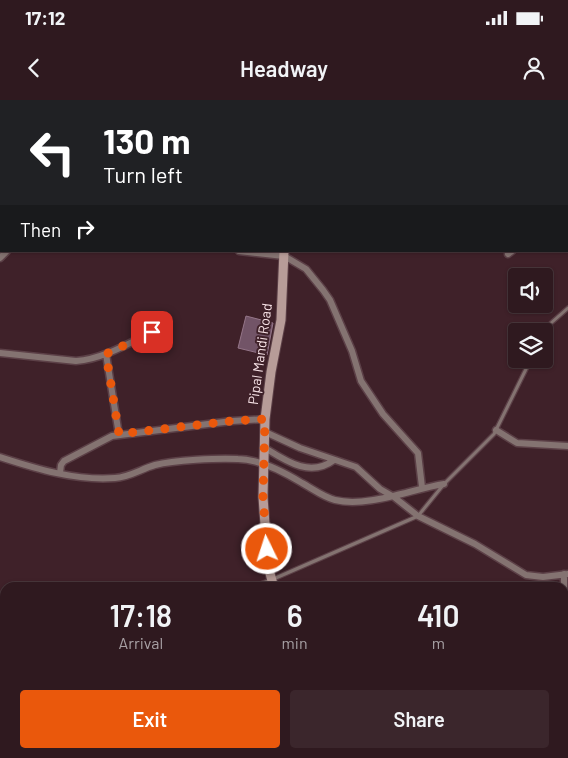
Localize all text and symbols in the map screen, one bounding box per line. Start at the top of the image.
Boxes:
text: 17:12 [25,6,65,29]
icon: back [20,54,48,82]
icon: person [520,54,548,82]
text: Headway [240,55,328,81]
text: 130 m [103,119,190,161]
icon: left [20,120,85,185]
text: Turn left [103,161,183,187]
icon: right [71,215,99,243]
text: Then [20,218,61,241]
map controls [508,268,553,368]
button: sound [508,268,553,313]
street label: Pipal Mandi Road [244,302,275,406]
pin [131,311,173,353]
icon: arrive [138,318,166,346]
button: layers [508,323,553,368]
position arrow [240,522,292,574]
text: 17:18 [110,597,172,633]
text: 6 [287,597,303,633]
text: 410 [417,597,459,633]
text: Arrival [118,633,163,652]
text: min [282,633,308,652]
text: m [432,633,445,652]
button: Exit [20,690,280,748]
button: Share [290,690,549,748]

